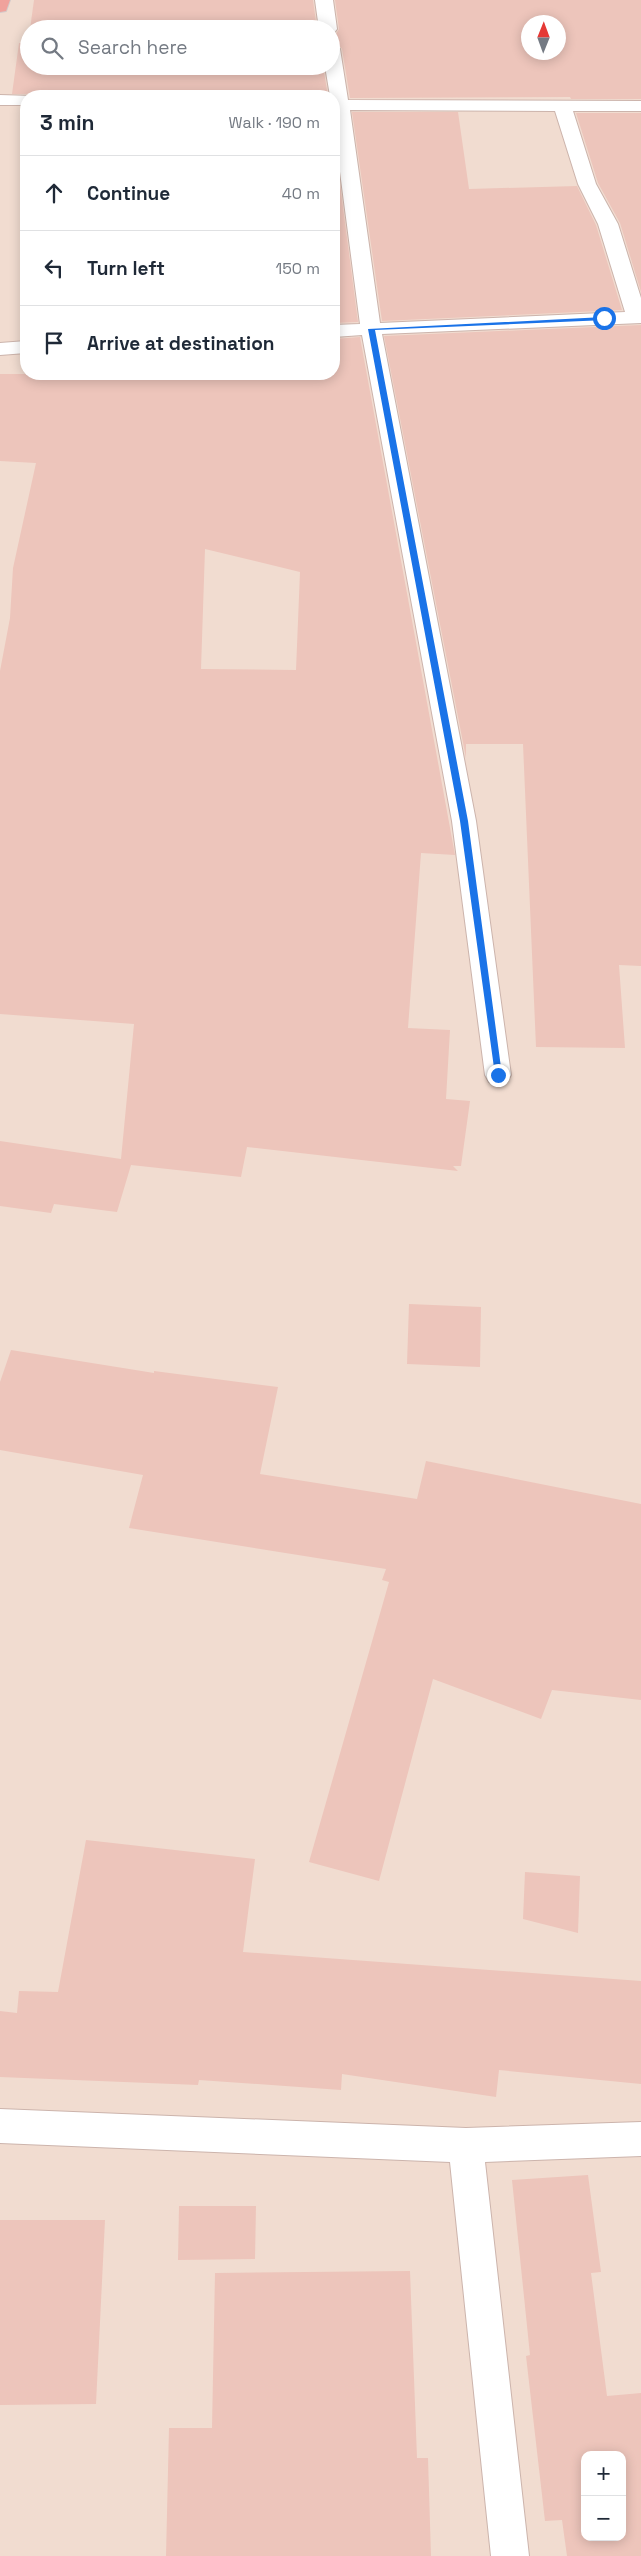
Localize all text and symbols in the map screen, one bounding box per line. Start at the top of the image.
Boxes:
north arrow [521,15,566,60]
search box [20,20,340,75]
icon: search [38,34,66,62]
text: Search here [78,35,188,60]
text: 3 min [40,109,95,136]
text: Walk · 190 m [229,112,320,133]
icon: ahead [40,179,68,207]
text: Continue [87,181,170,206]
text: 40 m [282,183,320,204]
icon: left [40,254,68,282]
text: Turn left [87,256,165,281]
text: 150 m [276,258,320,279]
route start [593,307,616,330]
icon: arrive [40,329,68,357]
text: Arrive at destination [87,331,275,356]
route end [487,1064,510,1087]
map controls [581,2451,626,2541]
button: + [581,2451,626,2496]
button: − [581,2496,626,2541]

